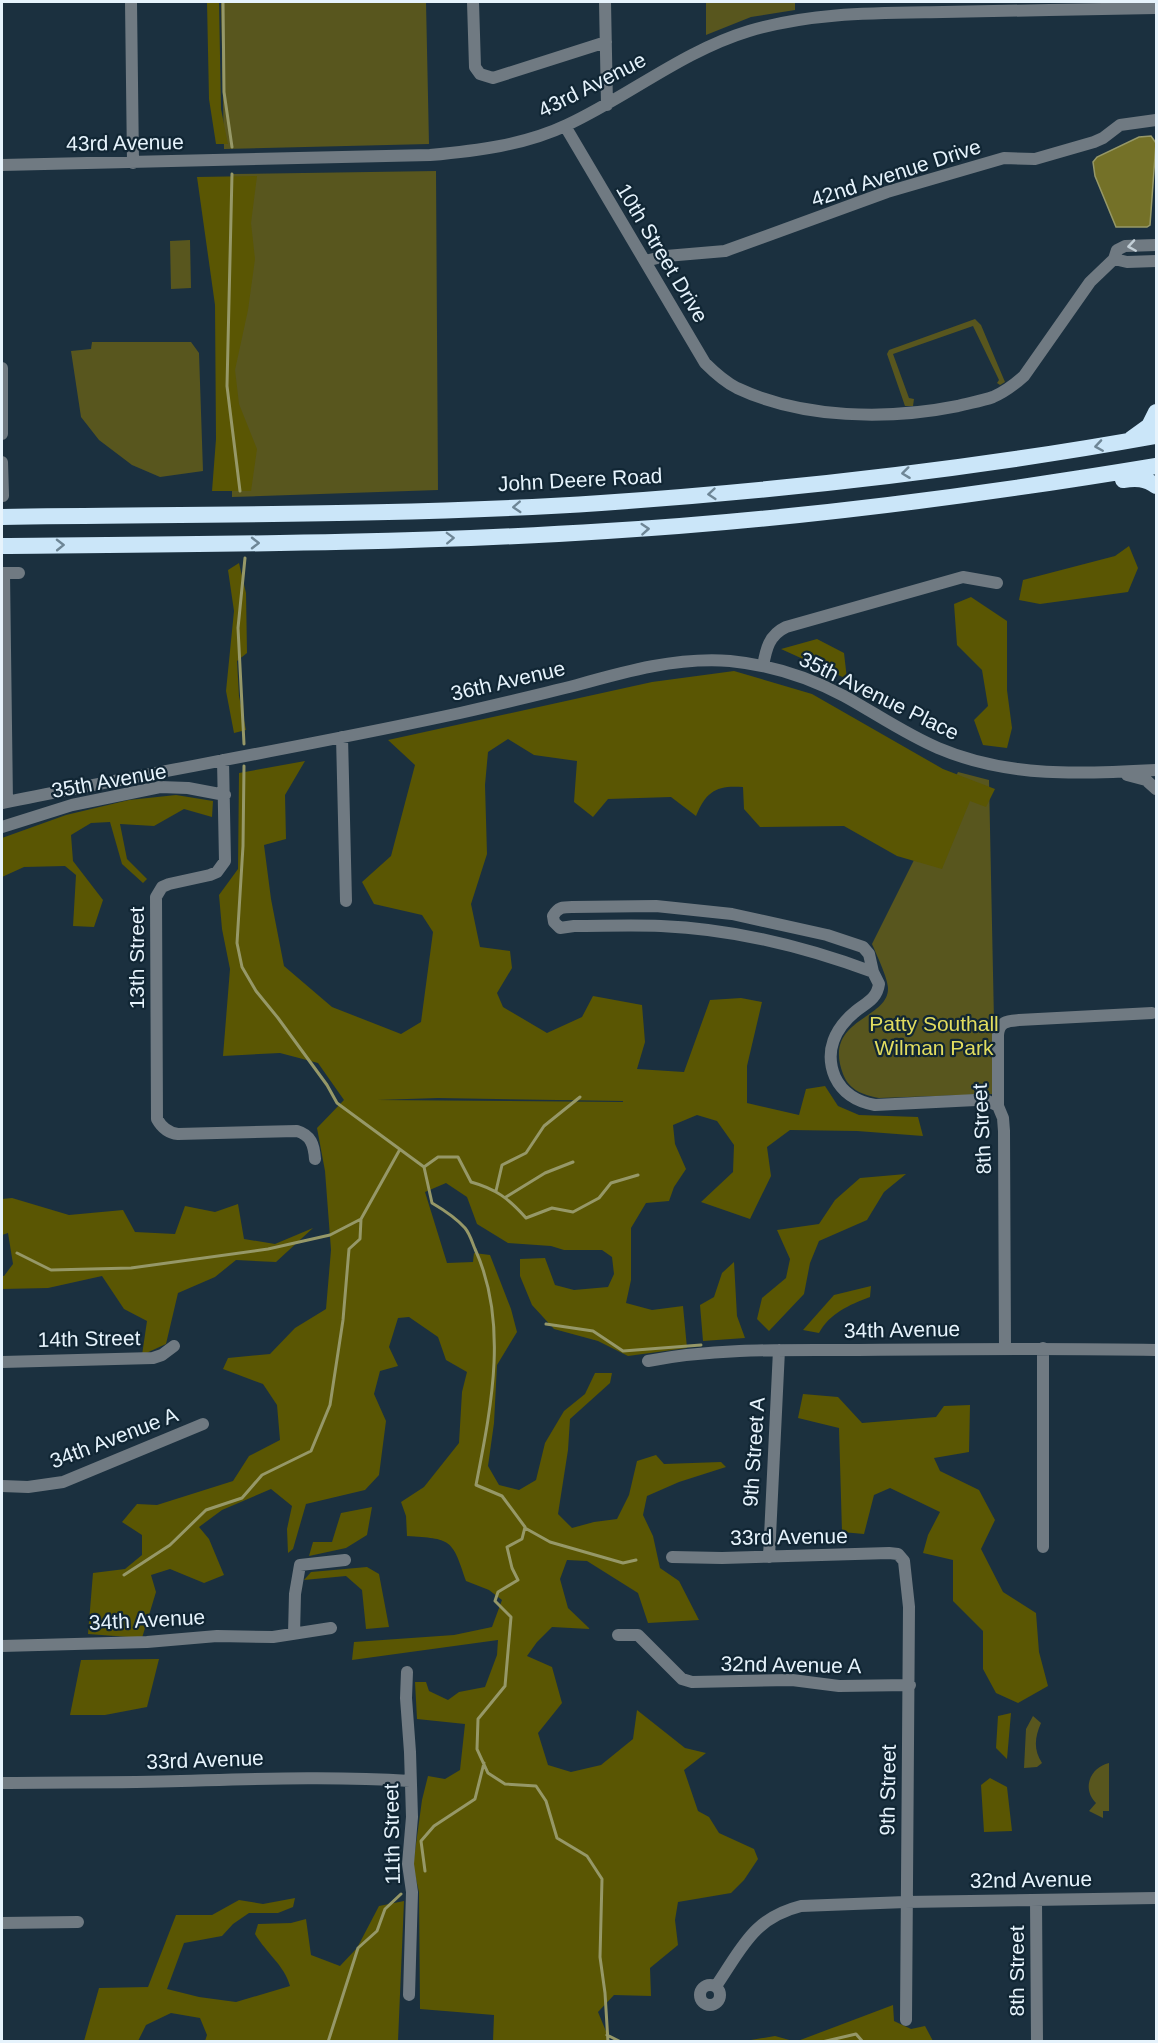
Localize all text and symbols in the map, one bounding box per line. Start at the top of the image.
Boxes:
street label: 43rd Avenue [534,48,649,121]
street label: 43rd Avenue [66,130,184,155]
street label: 42nd Avenue Drive [808,134,984,211]
street label: 10th Street Drive [612,179,713,326]
one-way arrow [1127,240,1137,252]
one-way arrow [1094,439,1104,452]
street label: John Deere Road [497,464,663,495]
one-way arrow [901,467,910,479]
one-way arrow [707,487,716,500]
one-way arrow [513,500,522,513]
one-way arrow [640,522,649,535]
one-way arrow [445,532,454,545]
one-way arrow [250,537,259,549]
one-way arrow [55,539,64,551]
street label: 35th Avenue Place [796,647,963,744]
street label: 36th Avenue [449,656,567,705]
street label: 35th Avenue [50,759,168,802]
street label: 13th Street [125,906,148,1009]
park label: Patty Southall Wilman Park [869,1012,999,1059]
street label: 8th Street [968,1083,995,1175]
street label: 34th Avenue [844,1317,960,1342]
street label: 14th Street [37,1326,141,1351]
street label: 9th Street A [738,1396,769,1508]
street label: 34th Avenue A [47,1403,181,1472]
street label: 33rd Avenue [730,1524,848,1549]
street label: 34th Avenue [88,1605,206,1634]
street label: 32nd Avenue A [720,1652,862,1677]
street label: 9th Street [875,1744,900,1836]
street label: 33rd Avenue [146,1746,264,1773]
street label: 11th Street [379,1783,404,1885]
street label: 32nd Avenue [970,1867,1092,1892]
street label: 8th Street [1005,1925,1028,2017]

